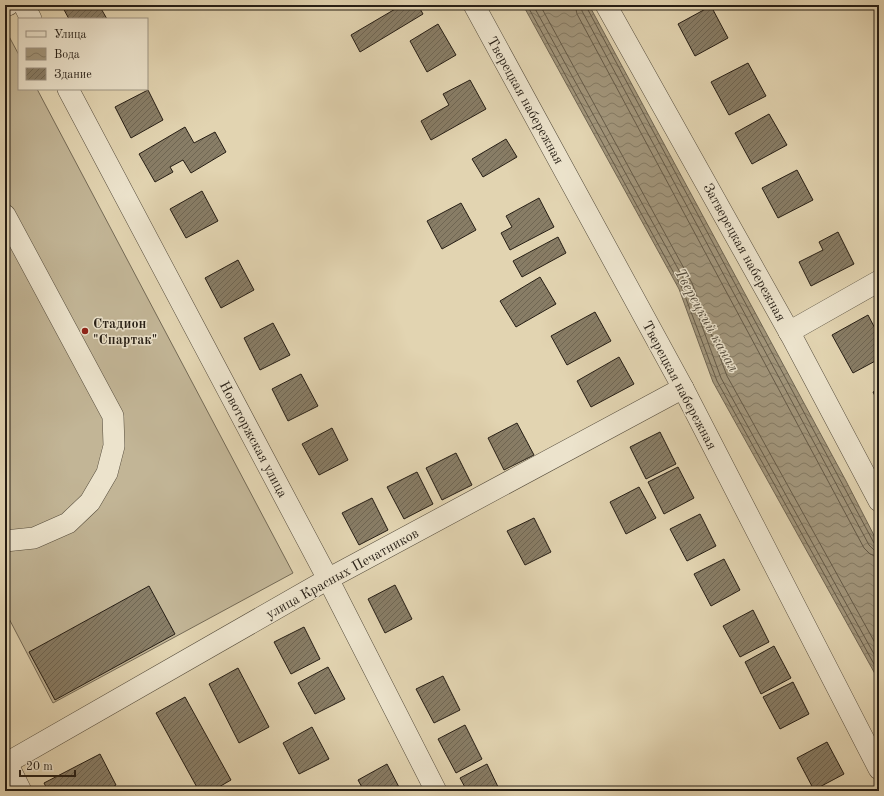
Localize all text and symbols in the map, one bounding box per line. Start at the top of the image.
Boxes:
legend [18,18,148,90]
text: Улица [54,29,87,41]
street label: Тверецкая набережная [484,34,566,167]
text: Вода [54,49,80,61]
text: Здание [54,69,92,81]
street label: Затверецкая набережная [700,181,788,324]
water label: Тверецкий канал [671,266,740,375]
place label: Стадион "Спартак" [93,317,157,347]
street label: Тверецкая набережная [639,319,719,452]
marker: Стадион "Спартак" [80,326,90,336]
street label: Новоторжская улица [217,379,290,500]
street label: улица Красных Печатников [264,526,421,622]
scale bar [20,752,75,778]
text: 20 m [26,761,53,773]

